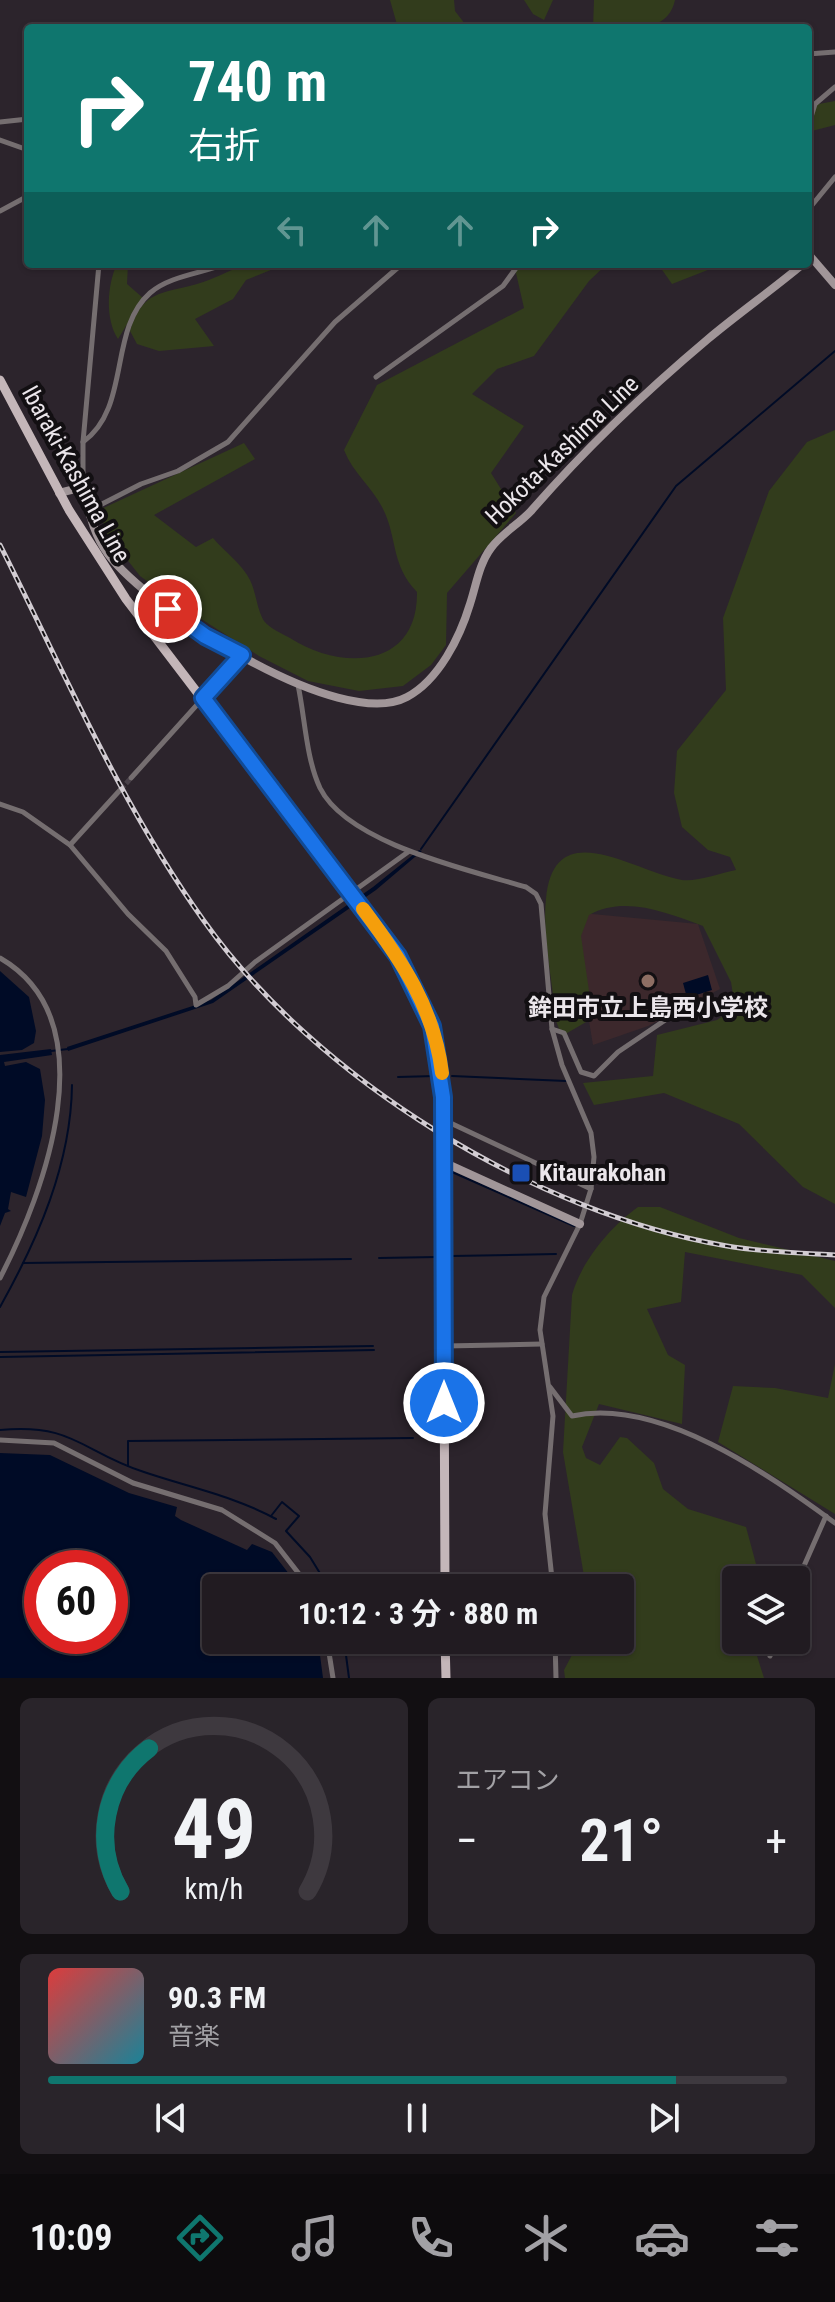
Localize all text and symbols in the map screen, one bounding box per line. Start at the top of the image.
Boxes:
text: 740 m [188,49,327,115]
icon: right [56,56,160,160]
text: 右折 [188,125,260,167]
icon: left [270,208,314,252]
icon: ahead [354,208,398,252]
icon: ahead [438,208,482,252]
icon: right [522,208,566,252]
street label: Hokota-Kashima Line [480,370,644,530]
street label: Ibaraki-Kashima Line [16,381,136,567]
pin [134,575,202,643]
icon: arrive [146,587,190,631]
marker: 鉾田市立上島西小学校 [639,972,657,990]
place label: 鉾田市立上島西小学校 [528,994,768,1022]
place label: Kitaurakohan [539,1159,666,1187]
marker: Kitaurakohan [510,1162,532,1184]
position arrow [402,1361,486,1445]
speed limit sign: 60 [24,1550,128,1654]
map controls [722,1566,810,1654]
button: layers [722,1566,810,1654]
text: 10:12 · 3 分 · 880 m [298,1596,538,1631]
text: エアコン [456,1765,560,1795]
text: 49 [172,1781,256,1878]
text: 21° [579,1805,663,1876]
text: − [456,1815,478,1867]
text: + [765,1815,787,1867]
text: km/h [184,1872,243,1906]
text: 90.3 FM [168,1980,266,2015]
text: 音楽 [168,2021,220,2051]
icon: previous [149,2096,193,2140]
icon: pause [395,2096,439,2140]
icon: next [642,2096,686,2140]
icon: directions [172,2210,228,2266]
icon: music [287,2210,343,2266]
icon: phone [403,2210,459,2266]
icon: climate [518,2210,574,2266]
icon: car [634,2210,690,2266]
icon: filters [749,2210,805,2266]
text: 10:09 [30,2217,112,2259]

